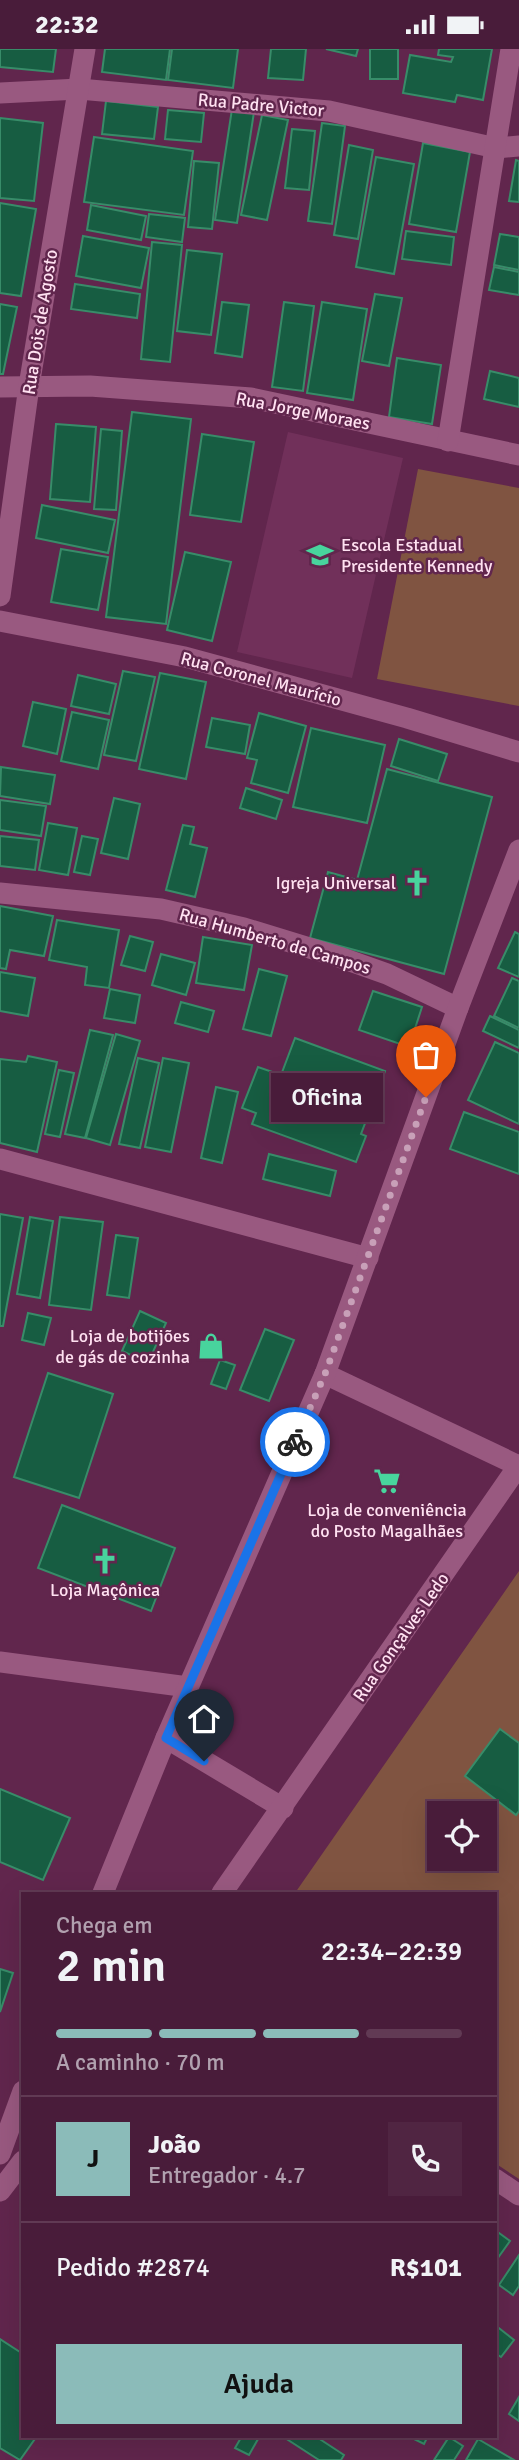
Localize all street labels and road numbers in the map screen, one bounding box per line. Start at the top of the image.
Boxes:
street label: Rua Padre Victor [197,89,326,122]
street label: Rua Dois de Agosto [18,248,62,396]
street label: Rua Jorge Moraes [234,387,372,435]
street label: Rua Coronel Maurício [178,647,344,711]
street label: Rua Humberto de Campos [177,903,373,979]
street label: Rua Gonçalves Ledo [348,1568,454,1706]

